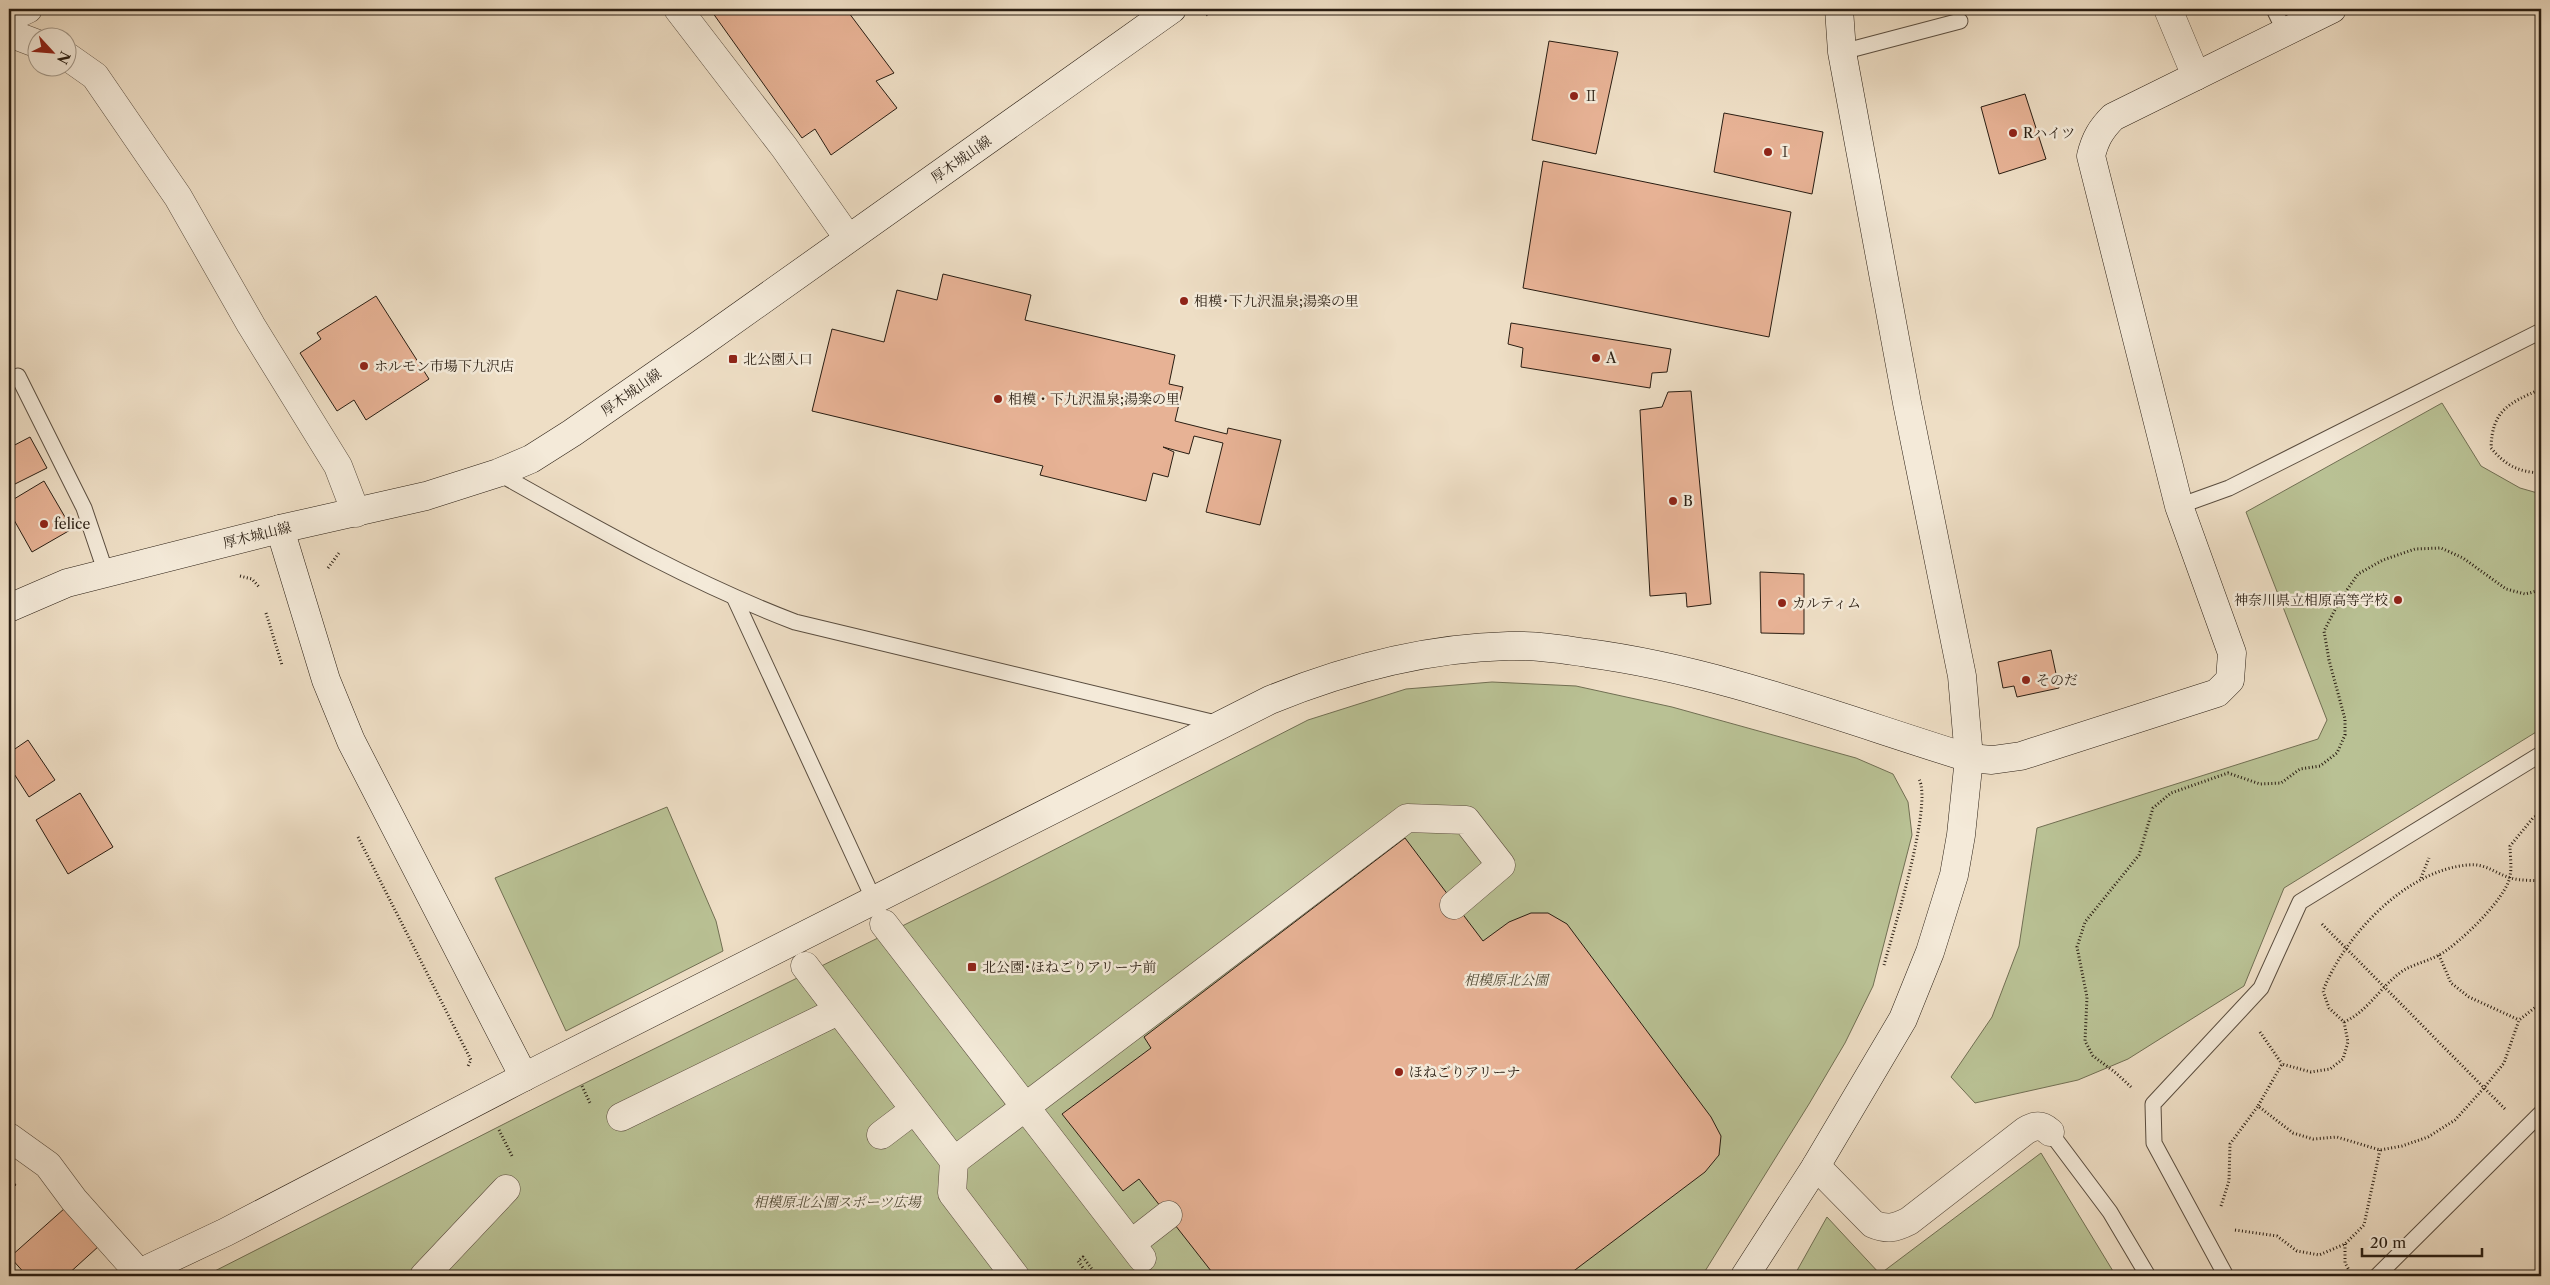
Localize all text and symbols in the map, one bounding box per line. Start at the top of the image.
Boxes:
north arrow [28,28,78,78]
text: N [53,48,74,67]
place label: Ⅱ [1584,87,1598,105]
marker: Ⅱ [1568,90,1580,102]
place label: Rハイツ [2023,124,2075,142]
marker: Rハイツ [2007,127,2019,139]
street label: 厚木城山線 [927,132,995,186]
place label: Ⅰ [1778,143,1792,161]
marker: Ⅰ [1762,146,1774,158]
place label: 相模･下九沢温泉;湯楽の里 [1194,292,1359,310]
marker: 相模･下九沢温泉;湯楽の里 [1178,295,1190,307]
place label: A [1605,349,1617,367]
place label: 北公園入口 [743,350,813,368]
marker: A [1590,352,1602,364]
marker: 北公園入口 [727,353,739,365]
place label: ホルモン市場下九沢店 [374,357,514,375]
marker: ホルモン市場下九沢店 [358,360,370,372]
street label: 厚木城山線 [597,365,665,419]
place label: 相模・下九沢温泉;湯楽の里 [1008,390,1180,408]
marker: 相模・下九沢温泉;湯楽の里 [992,393,1004,405]
place label: B [1683,492,1693,510]
marker: B [1667,495,1679,507]
place label: felice [54,515,90,533]
marker: felice [38,518,50,530]
street label: 厚木城山線 [221,518,293,552]
place label: 神奈川県立相原高等学校 [2234,591,2388,609]
place label: カルティム [1792,594,1861,612]
marker: 神奈川県立相原高等学校 [2392,594,2404,606]
marker: カルティム [1776,597,1788,609]
place label: そのだ [2036,671,2078,689]
marker: そのだ [2020,674,2032,686]
place label: 北公園･ほねごりアリーナ前 [982,958,1156,976]
marker: 北公園･ほねごりアリーナ前 [966,961,978,973]
park label: 相模原北公園 [1464,971,1550,989]
place label: ほねごりアリーナ [1409,1063,1520,1081]
marker: ほねごりアリーナ [1393,1066,1405,1078]
park label: 相模原北公園スポーツ広場 [753,1193,923,1211]
scale bar [2362,1225,2482,1257]
text: 20 m [2370,1233,2406,1252]

